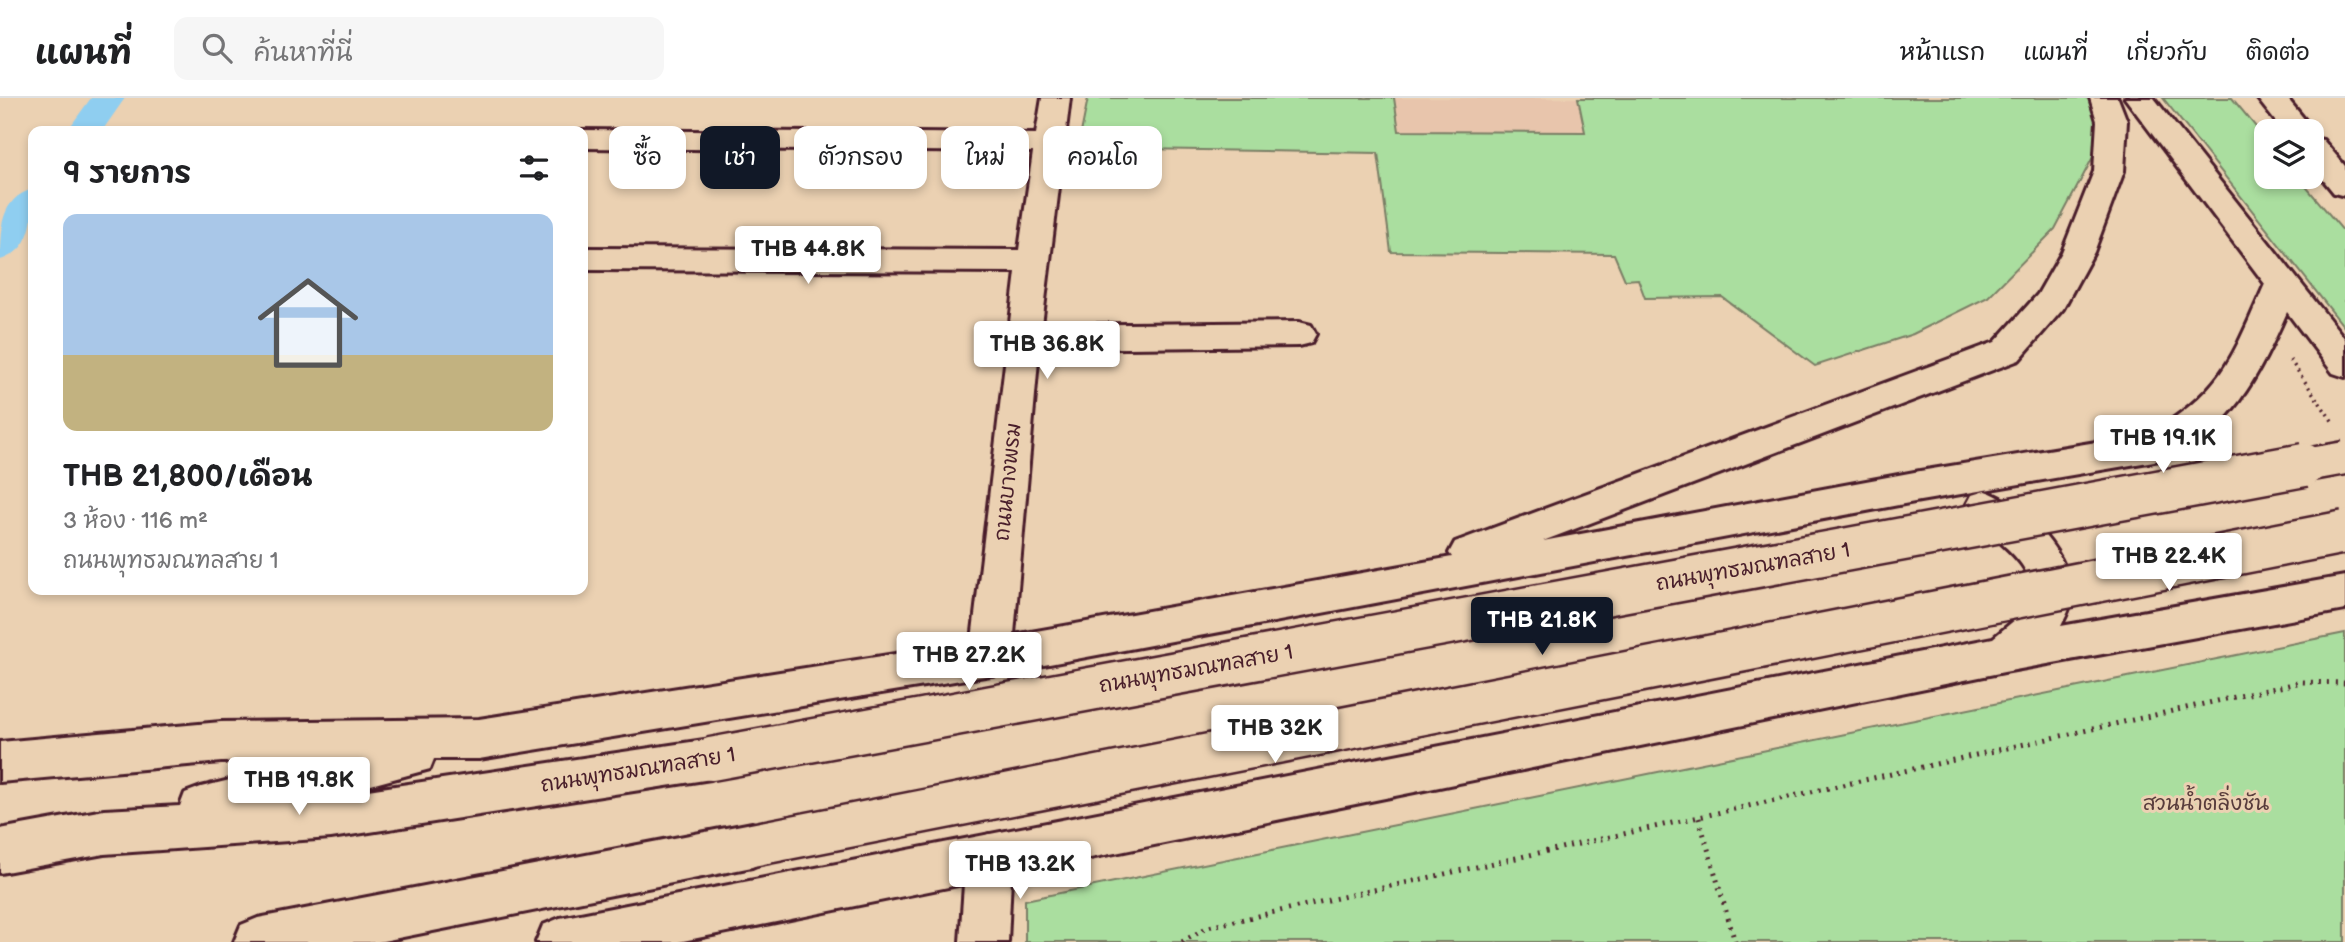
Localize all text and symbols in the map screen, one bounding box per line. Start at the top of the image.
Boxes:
search box [174,17,664,80]
icon: search [198,29,236,67]
text: แผนที่ [35,34,132,74]
text: ค้นหาที่นี่ [254,38,353,69]
text: หน้าแรก [1900,38,1985,67]
text: แผนที่ [2023,38,2088,67]
text: เกี่ยวกับ [2126,38,2208,67]
text: ติดต่อ [2246,38,2310,67]
map controls [2254,119,2324,189]
button: layers [2254,119,2324,189]
chip: ซื้อ [609,126,686,189]
chip: เช่า [700,126,780,189]
chip: ตัวกรอง [794,126,927,189]
chip: ใหม่ [941,126,1029,189]
chip: คอนโด [1043,126,1162,189]
icon: filters [515,149,553,187]
text: 9 รายการ [63,156,191,192]
pin: THB 44.8K [728,226,888,286]
text: THB 44.8K [751,235,865,263]
icon: home [245,260,371,386]
pin: THB 36.8K [967,322,1127,381]
text: THB 36.8K [990,330,1104,358]
pin: THB 19.1K [2083,416,2243,475]
street label: ถนนบางพรม [989,422,1027,542]
text: THB 19.1K [2110,424,2216,452]
text: THB 21,800/เดือน [63,459,312,495]
text: 3 ห้อง · 116 m² [63,507,208,535]
pin: THB 22.4K [2089,533,2249,593]
street label: ถนนพุทธมณฑลสาย 1 [1654,538,1853,599]
text: THB 22.4K [2112,542,2226,570]
text: ถนนพุทธมณฑลสาย 1 [63,547,279,575]
pin: THB 21.8K [1462,598,1622,657]
text: THB 21.8K [1487,606,1597,634]
pin: THB 27.2K [889,632,1049,692]
street label: ถนนพุทธมณฑลสาย 1 [1097,640,1296,701]
text: THB 27.2K [913,641,1025,669]
pin: THB 32K [1210,706,1340,765]
text: THB 32K [1227,714,1323,742]
street label: ถนนพุทธมณฑลสาย 1 [539,742,738,801]
pin: THB 19.8K [219,758,379,817]
text: THB 19.8K [244,766,354,794]
park label: สวนน้ำตลิ่งชัน [2143,784,2269,816]
pin: THB 13.2K [940,842,1100,901]
text: THB 13.2K [965,850,1075,878]

